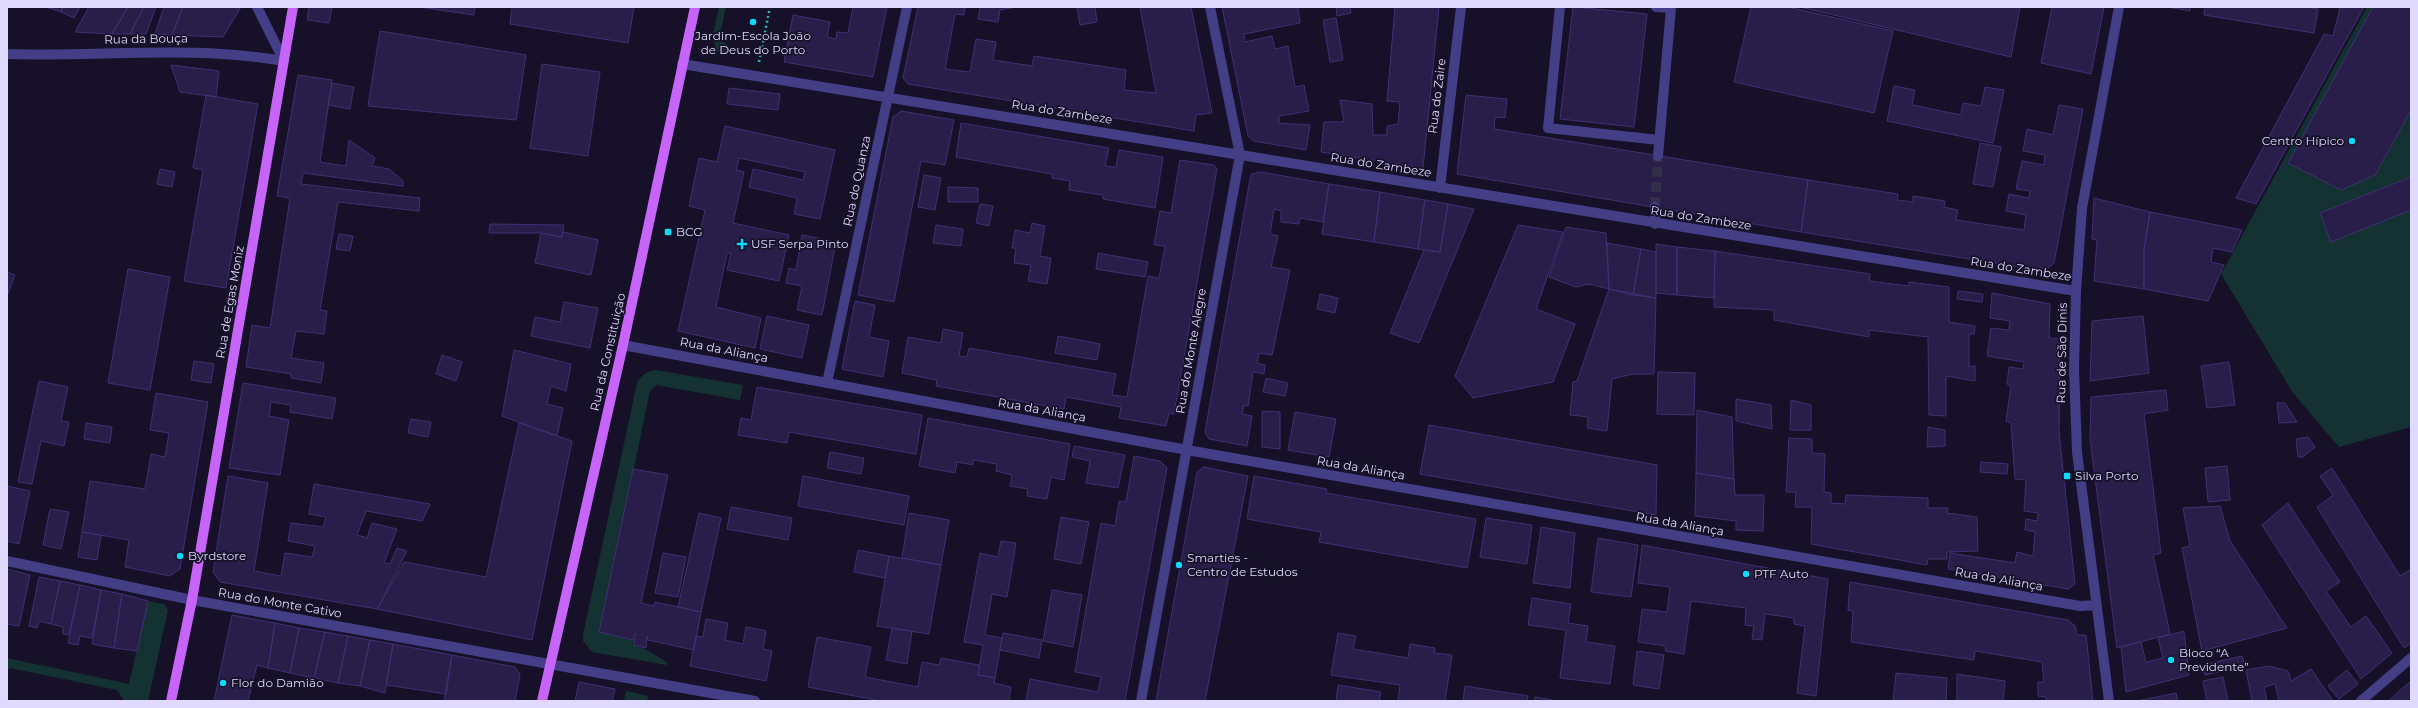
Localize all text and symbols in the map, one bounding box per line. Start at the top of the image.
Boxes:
marker: Jardim-Escola João de Deus do Porto [748,17,758,27]
place label: Jardim-Escola João de Deus do Porto [694,28,811,57]
street label: Rua da Bouça [104,30,188,47]
street label: Rua do Zaire [1424,57,1449,134]
street label: Rua do Zambeze [1011,96,1114,127]
place label: Centro Hípico [2262,133,2344,148]
street label: Rua do Quanza [840,134,873,228]
marker: Centro Hípico [2347,136,2357,146]
street label: Rua do Zambeze [1330,149,1433,180]
street label: Rua do Zambeze [1650,202,1753,233]
place label: BCG [676,224,702,239]
marker: BCG [663,227,673,237]
place label: USF Serpa Pinto [751,236,848,251]
marker: USF Serpa Pinto [736,238,748,250]
street label: Rua de Egas Moniz [212,244,247,359]
street label: Rua do Zambeze [1970,253,2073,284]
street label: Rua do Monte Alegre [1172,287,1209,415]
street label: Rua da Constituição [587,291,628,412]
street label: Rua de São Dinis [2053,302,2070,404]
street label: Rua da Aliança [679,334,769,365]
street label: Rua da Aliança [997,394,1087,425]
street label: Rua da Aliança [1316,452,1406,483]
place label: Silva Porto [2075,468,2138,483]
marker: Silva Porto [2062,471,2072,481]
street label: Rua da Aliança [1635,508,1725,539]
place label: Byrdstore [188,548,246,563]
place label: Smarties - Centro de Estudos [1187,550,1298,579]
marker: Byrdstore [175,551,185,561]
marker: Smarties - Centro de Estudos [1174,560,1184,570]
street label: Rua da Aliança [1954,563,2044,594]
place label: PTF Auto [1754,566,1809,581]
marker: PTF Auto [1741,569,1751,579]
street label: Rua do Monte Cativo [217,584,343,621]
place label: Bloco “A Previdente” [2179,645,2249,674]
marker: Bloco “A Previdente” [2166,655,2176,665]
place label: Flor do Damião [231,675,324,690]
marker: Flor do Damião [218,678,228,688]

